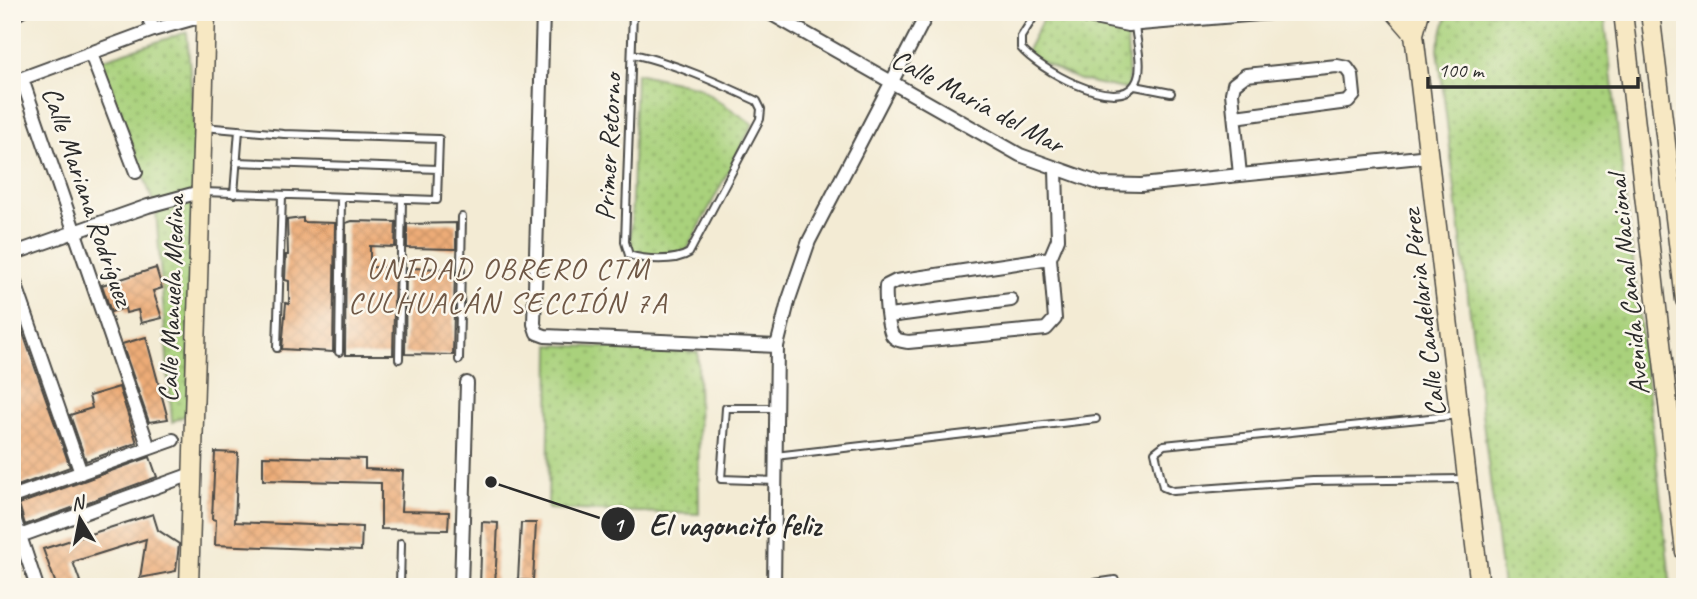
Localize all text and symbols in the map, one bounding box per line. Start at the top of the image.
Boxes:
street label: Calle María del Mar [886,41,1072,162]
scale bar [1428,46,1638,90]
text: 100 m [1438,57,1485,83]
street label: Primer Retorno [587,70,629,221]
street label: Calle Mariana Rodríguez [34,82,143,312]
street label: Avenida Canal Nacional [1598,168,1657,397]
street label: Calle Manuela Medina [150,192,192,403]
street label: Calle Candelaria Pérez [1393,205,1453,419]
district label: UNIDAD OBRERO CTM CULHUACÁN SECCIÓN 7A [348,249,668,321]
north arrow [46,484,116,554]
text: N [69,490,88,516]
callout: El vagoncito feliz [600,499,835,550]
text: El vagoncito feliz [649,506,823,544]
text: 1 [613,512,625,538]

